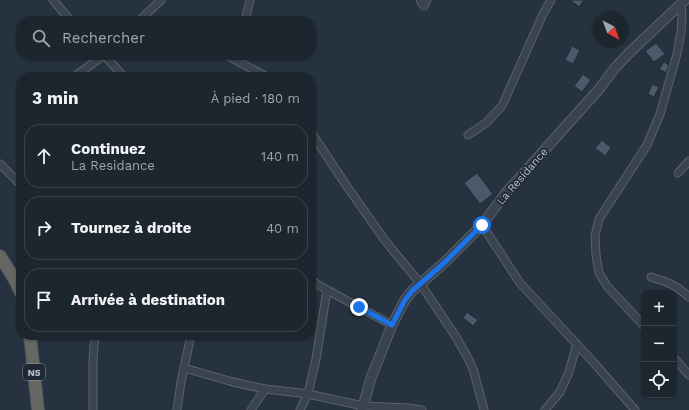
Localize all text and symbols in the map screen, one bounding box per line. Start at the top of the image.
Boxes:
north arrow [593,12,629,48]
search box [16,16,316,60]
icon: search [30,27,52,49]
text: Rechercher [62,29,145,47]
text: 3 min [32,88,78,108]
text: À pied · 180 m [211,91,300,106]
text: Continuez [71,140,145,158]
icon: ahead [33,145,55,167]
street label: La Residance [494,145,551,207]
text: 140 m [261,149,299,164]
text: La Residance [71,158,155,173]
route start [473,216,491,234]
icon: right [33,217,55,239]
text: Tournez à droite [71,219,191,237]
text: 40 m [266,221,299,236]
icon: arrive [33,289,55,311]
map controls [641,290,677,398]
button: + [641,290,677,326]
text: Arrivée à destination [71,291,225,309]
route end [350,298,368,316]
button: − [641,326,677,362]
button: locate [641,362,677,398]
road number: N5 [23,364,45,380]

